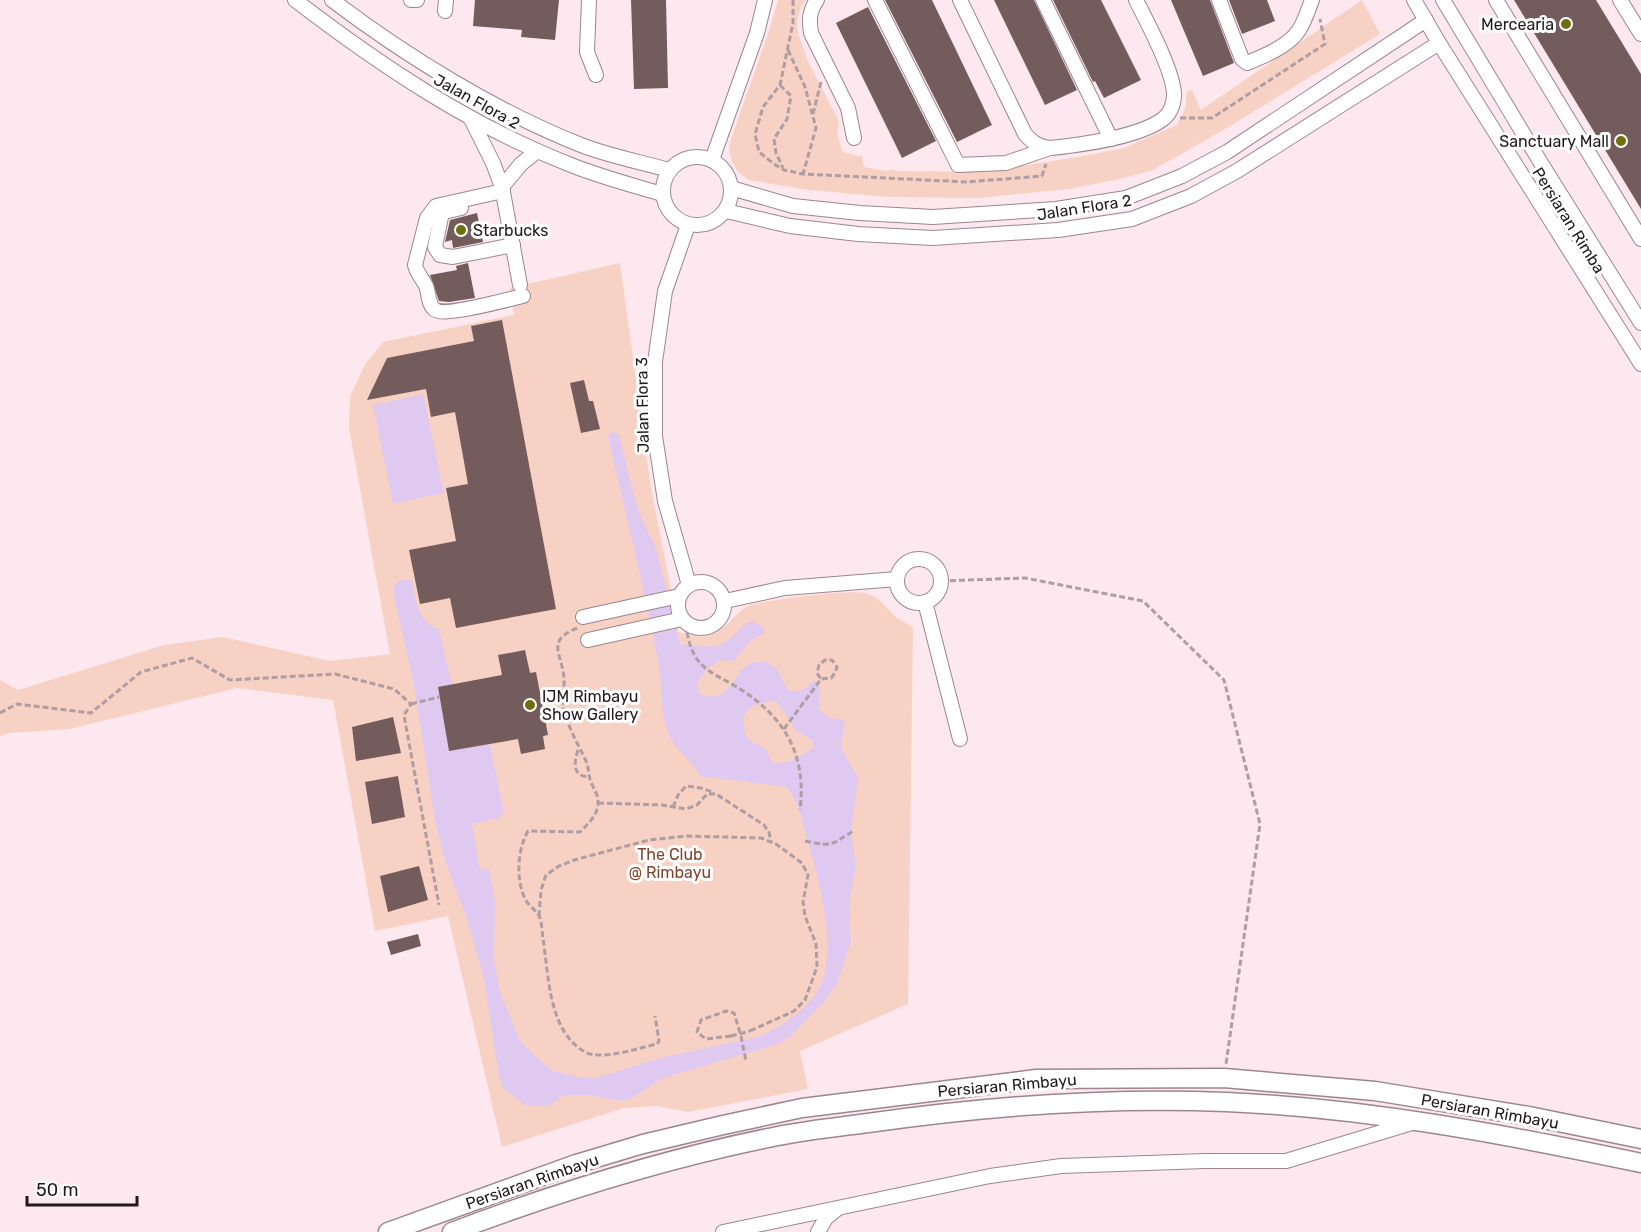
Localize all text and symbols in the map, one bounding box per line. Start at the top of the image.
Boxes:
place label: Mercearia [1481,15,1554,34]
marker: Mercearia [1559,17,1573,31]
street label: Jalan Flora 2 [430,70,523,133]
place label: Sanctuary Mall [1499,132,1609,151]
marker: Sanctuary Mall [1614,134,1628,148]
street label: Persiaran Rimba [1528,164,1609,277]
street label: Jalan Flora 2 [1035,191,1133,224]
place label: Starbucks [473,221,548,240]
marker: Starbucks [454,223,468,237]
street label: Jalan Flora 3 [632,357,653,453]
place label: IJM Rimbayu Show Gallery [542,687,639,724]
marker: IJM Rimbayu Show Gallery [523,698,537,712]
park label: The Club @ Rimbayu [629,845,711,882]
street label: Persiaran Rimbayu [937,1070,1077,1101]
street label: Persiaran Rimbayu [1419,1090,1560,1133]
street label: Persiaran Rimbayu [463,1150,601,1213]
scale bar [27,1169,136,1207]
text: 50 m [36,1179,79,1201]

